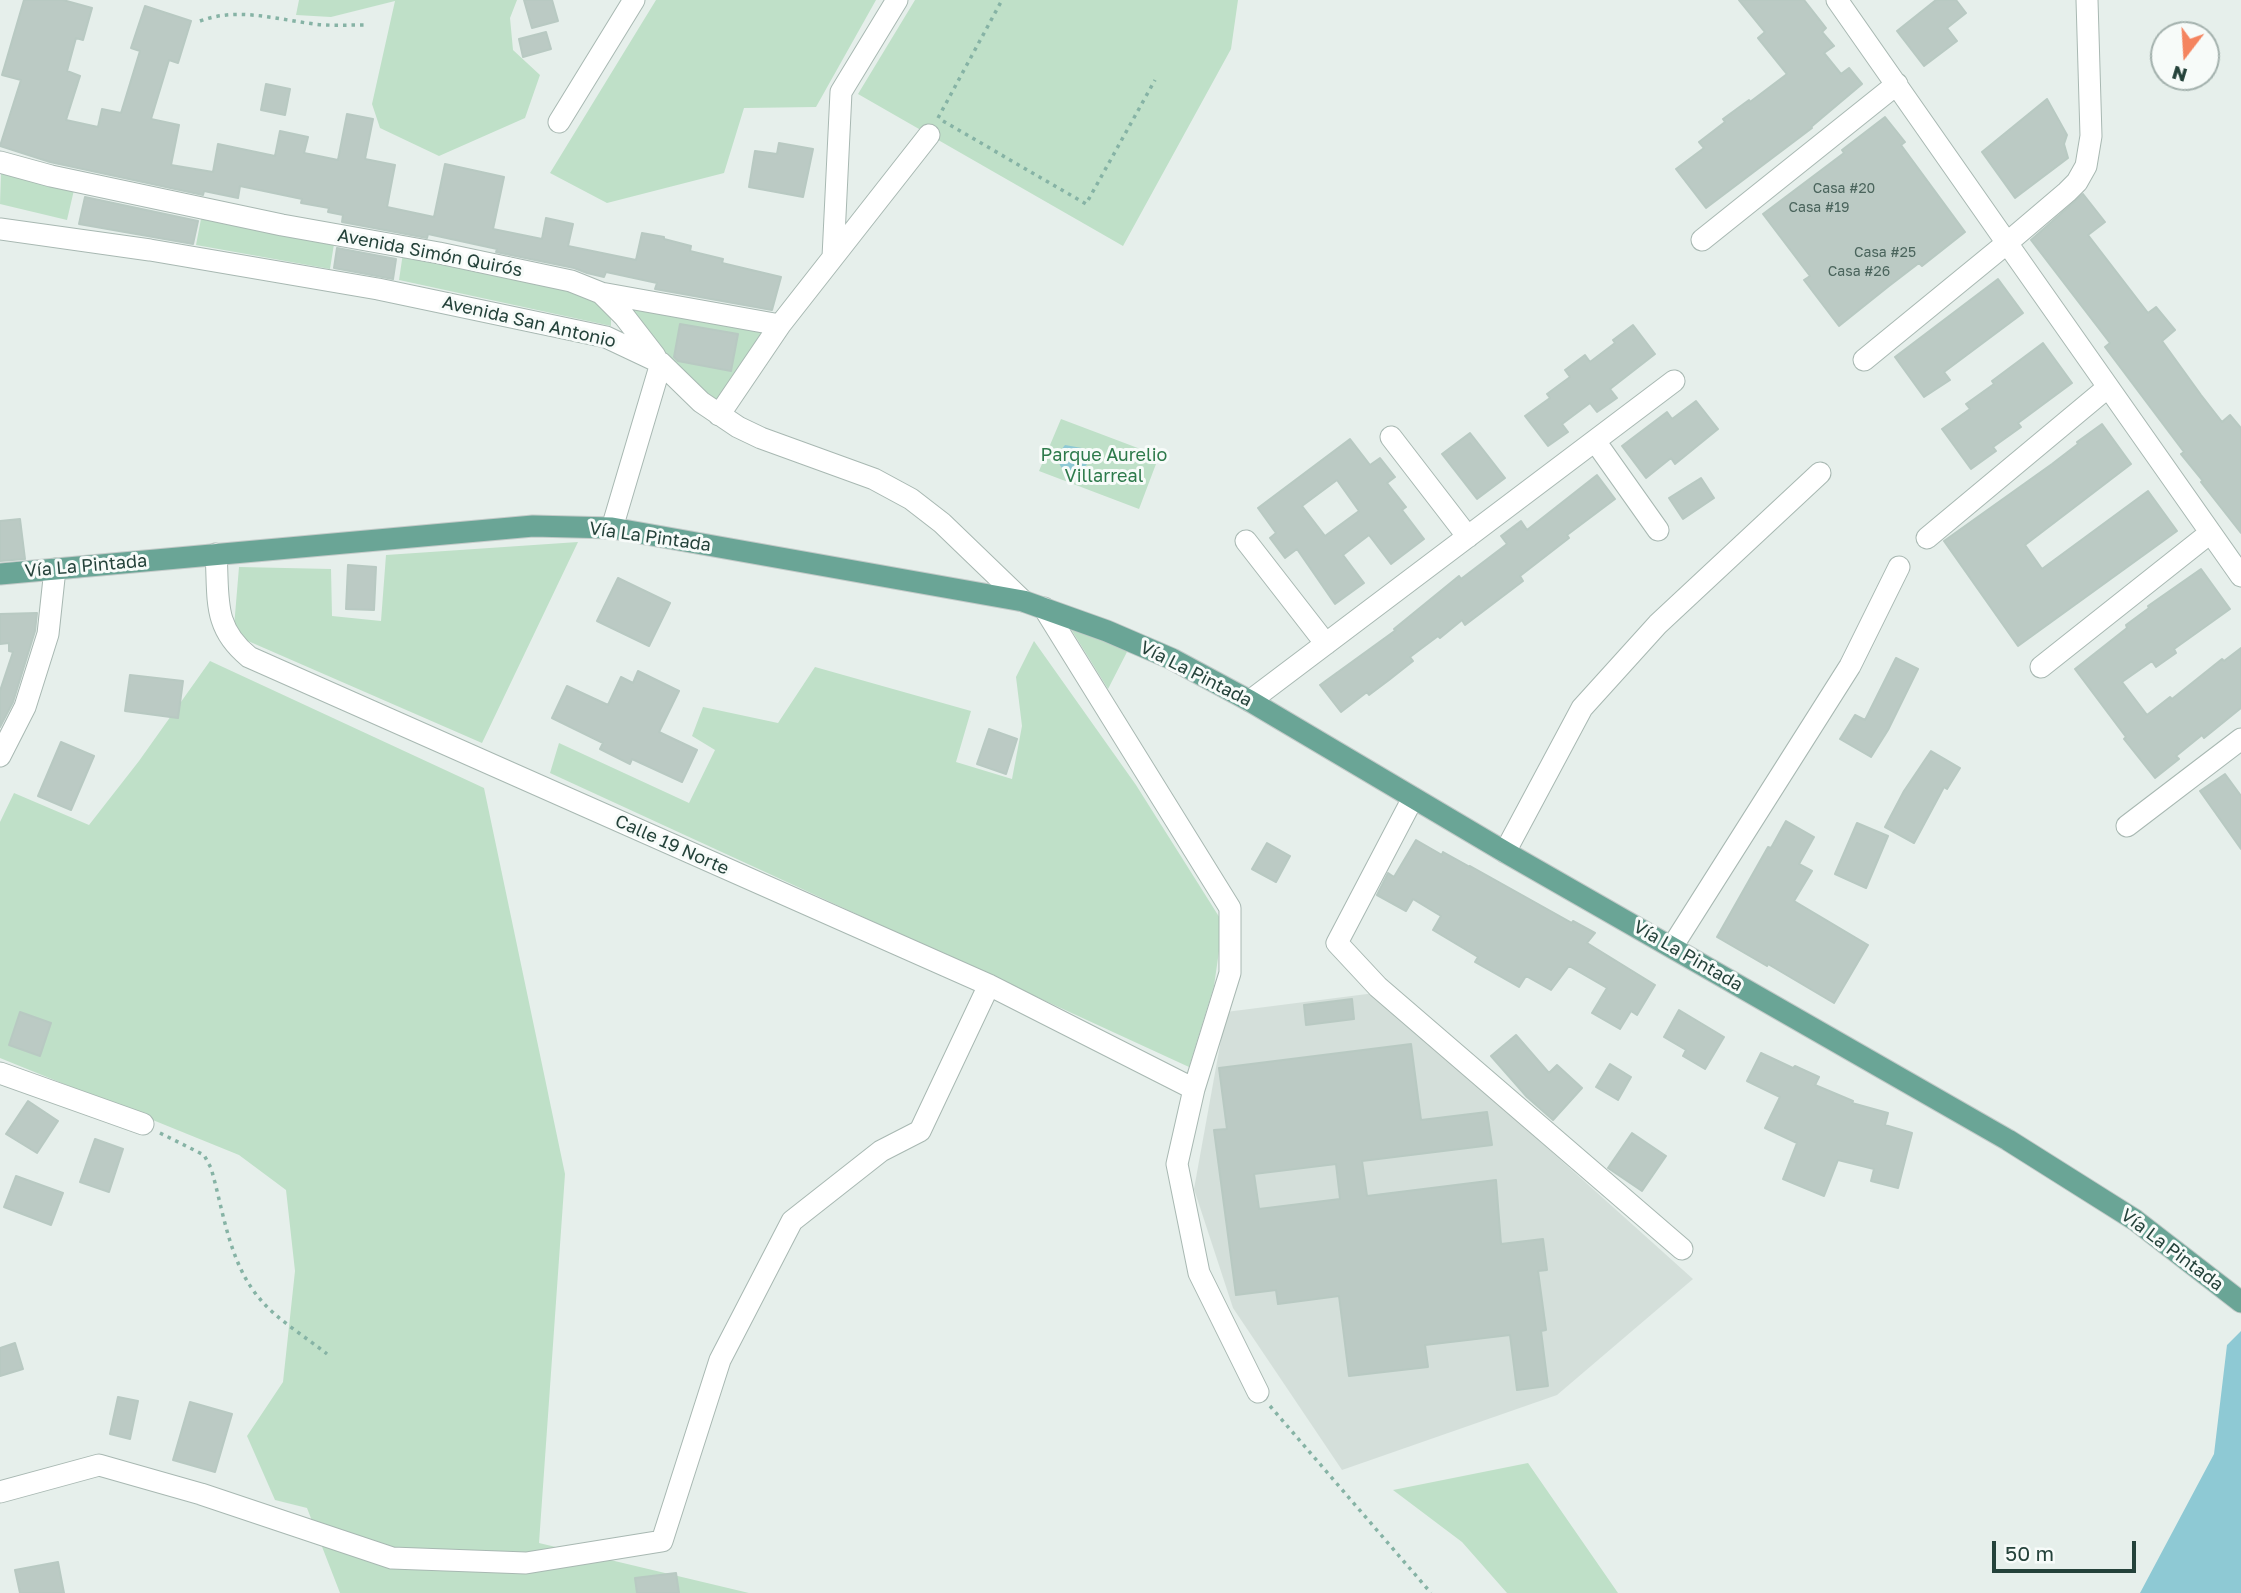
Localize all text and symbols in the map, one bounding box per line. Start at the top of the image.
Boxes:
north arrow [2150,21,2220,91]
text: N [2169,62,2190,88]
house number: Casa #20 [1813,181,1875,197]
house number: Casa #19 [1788,200,1850,216]
street label: Avenida Simón Quirós [336,224,524,282]
house number: Casa #25 [1854,245,1916,261]
house number: Casa #26 [1828,264,1890,280]
street label: Avenida San Antonio [440,291,618,353]
park label: Parque Aurelio Villarreal [1041,444,1167,486]
street label: Vía La Pintada [588,518,712,556]
street label: Vía La Pintada [24,550,148,582]
street label: Vía La Pintada [1136,637,1256,711]
street label: Calle 19 Norte [612,810,732,880]
street label: Vía La Pintada [1629,916,1747,996]
street label: Vía La Pintada [2116,1204,2228,1296]
scale bar [1996,1526,2140,1570]
text: 50 m [2005,1540,2054,1566]

